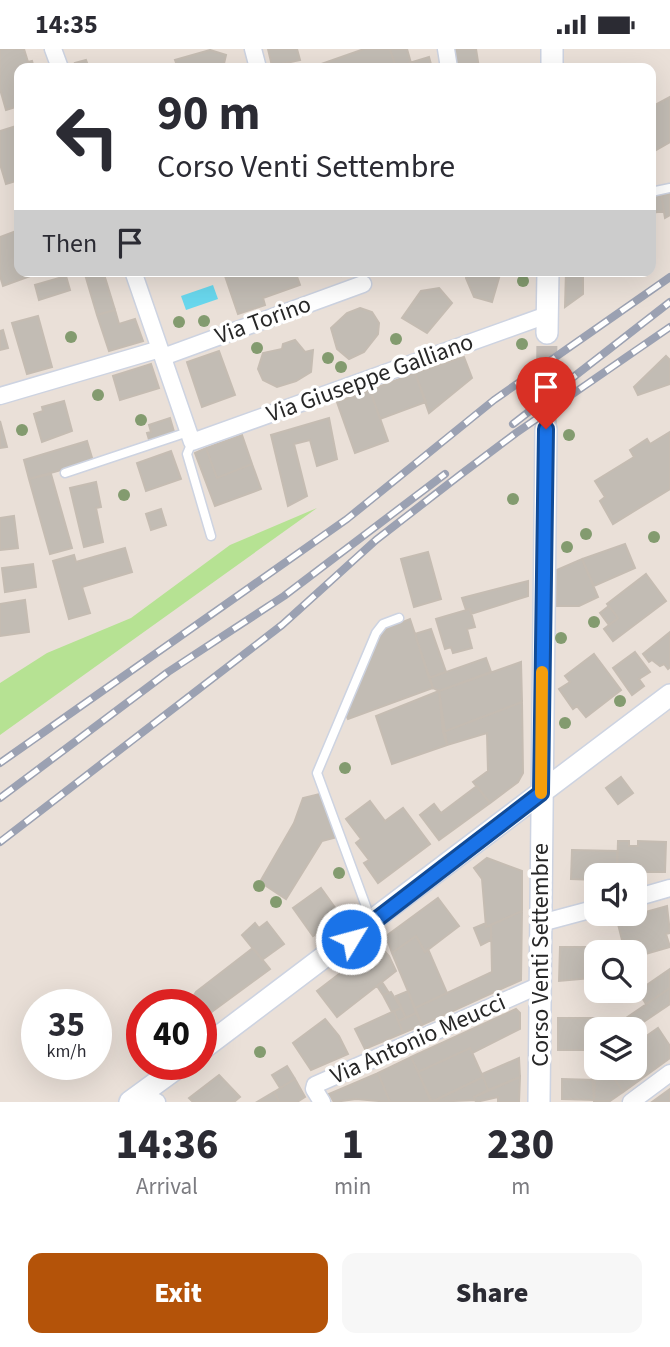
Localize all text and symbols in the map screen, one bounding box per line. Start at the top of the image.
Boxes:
text: 14:35 [35,6,98,43]
text: 90 m [157,79,261,149]
icon: left [42,91,133,182]
text: Corso Venti Settembre [157,144,455,190]
icon: arrive [111,224,149,262]
text: Then [42,225,97,262]
street label: Via Torino [210,286,316,354]
street label: Via Giuseppe Galliano [262,324,478,432]
pin [516,357,576,429]
icon: arrive [527,368,565,406]
street label: Corso Venti Settembre [523,843,558,1067]
map controls [584,863,647,1080]
button: sound [584,863,647,926]
position arrow [314,902,388,976]
button: search [584,940,647,1003]
street label: Via Antonio Meucci [325,985,511,1093]
speed limit sign: 40 [126,989,217,1080]
text: 35 [48,1000,85,1050]
button: layers [584,1017,647,1080]
text: km/h [47,1039,86,1064]
text: 14:36 [116,1115,218,1175]
text: 1 [341,1115,364,1175]
text: 230 [487,1115,554,1175]
text: Arrival [136,1170,198,1203]
text: min [334,1170,371,1203]
text: m [511,1170,530,1203]
button: Exit [28,1253,328,1333]
button: Share [342,1253,642,1333]

